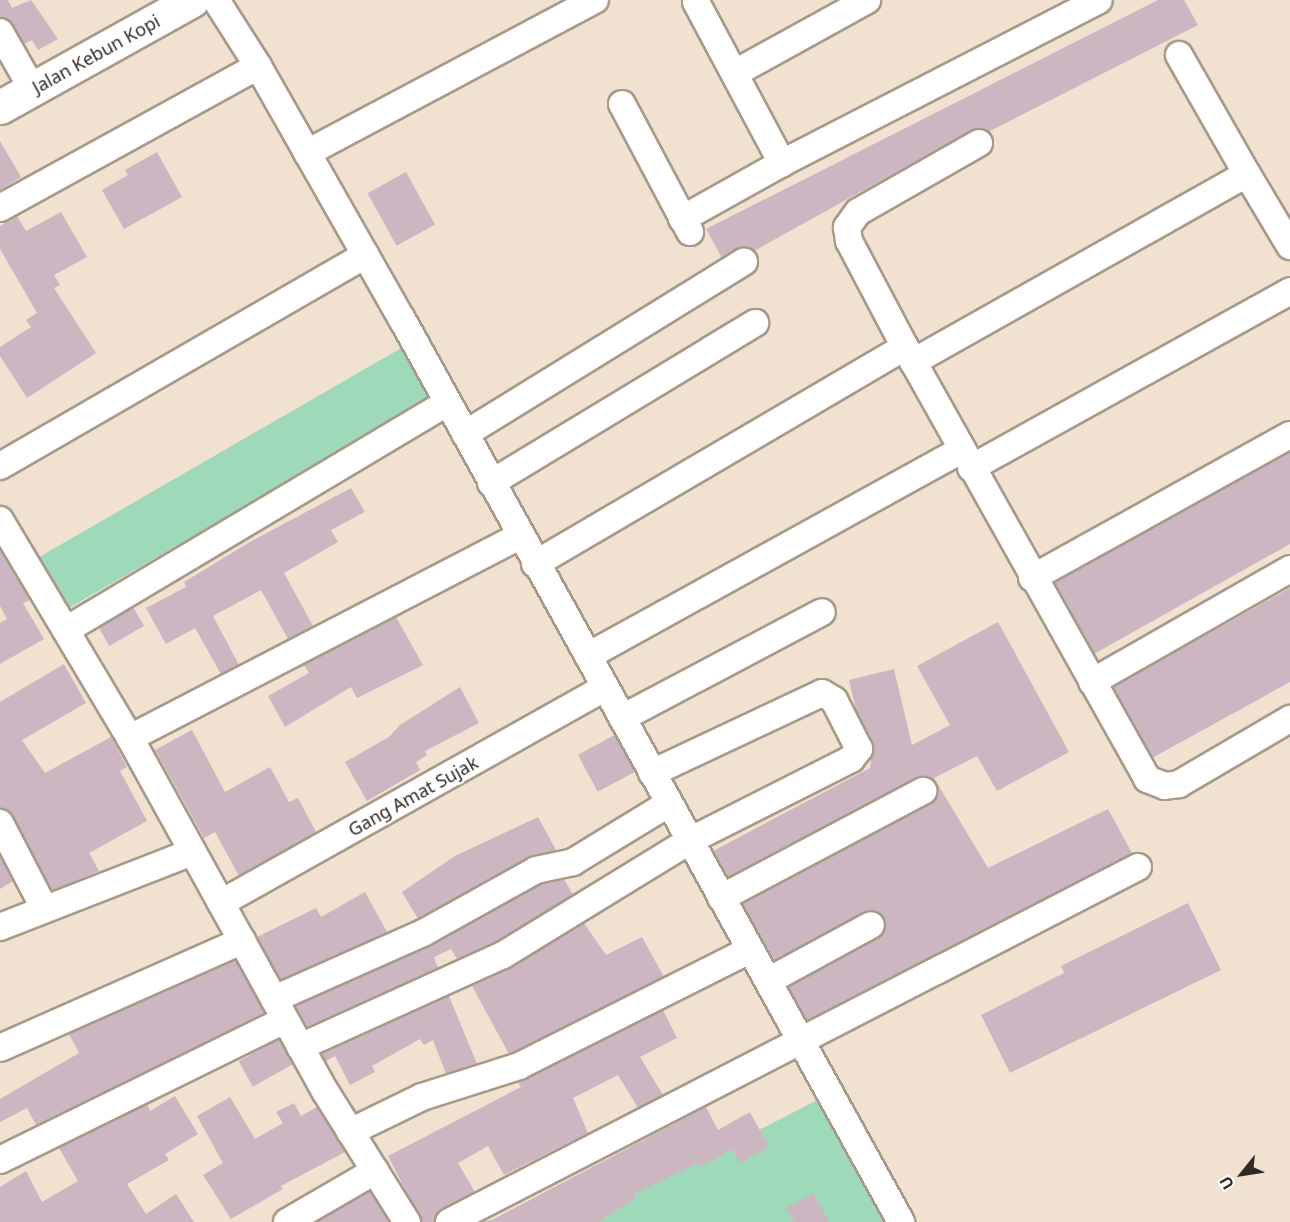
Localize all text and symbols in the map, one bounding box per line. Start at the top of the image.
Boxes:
street label: Jalan Kebun Kopi [28,10,164,98]
street label: Gang Amat Sujak [344,751,482,841]
north arrow [1212,1144,1272,1204]
text: U [1214,1172,1239,1194]

